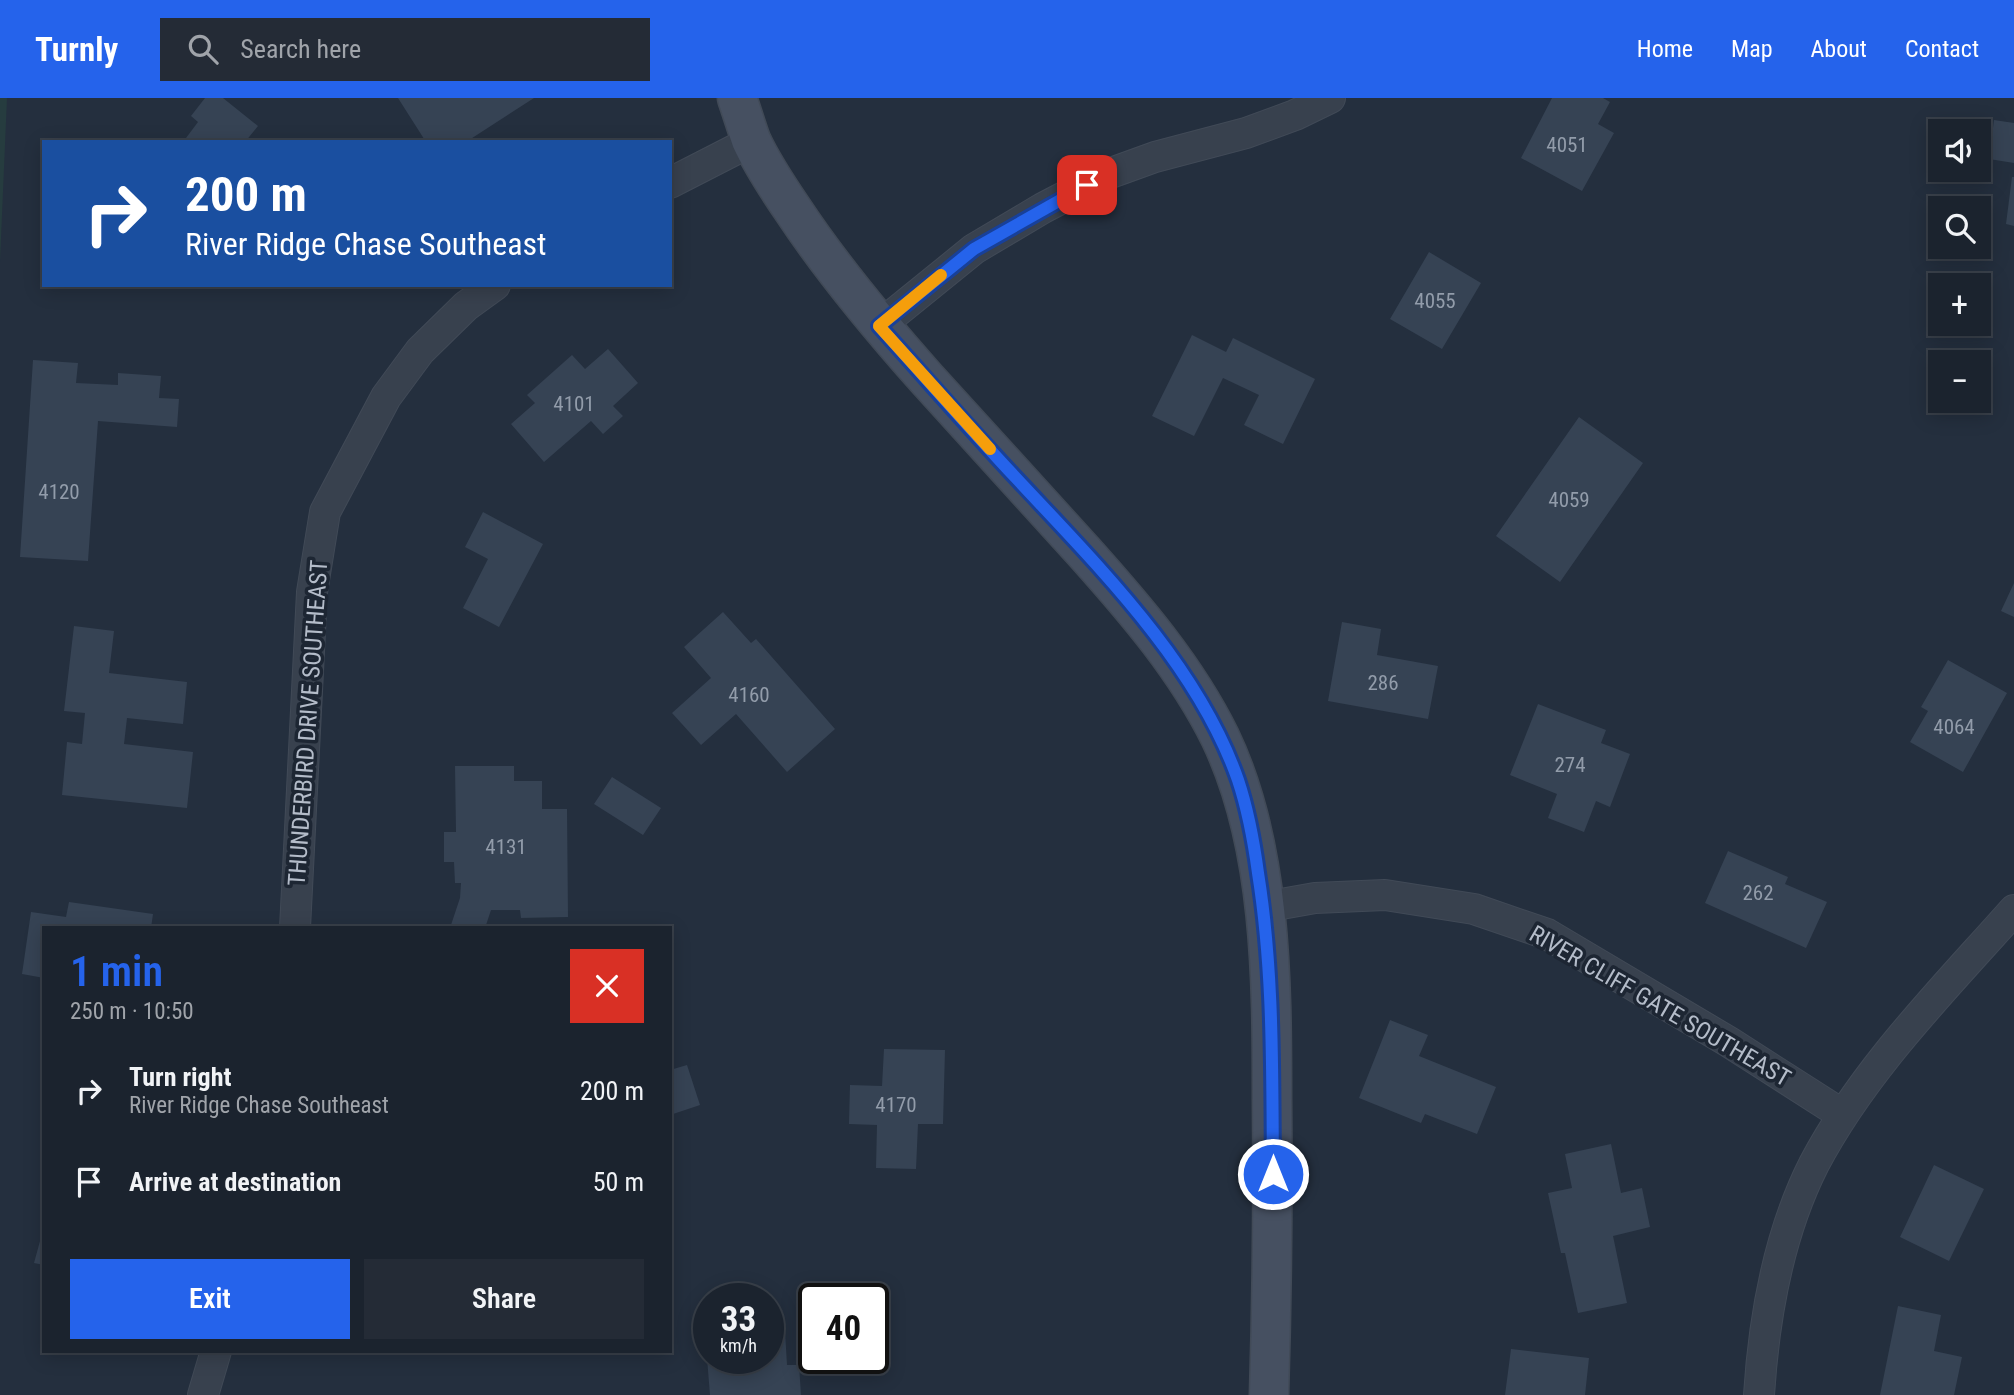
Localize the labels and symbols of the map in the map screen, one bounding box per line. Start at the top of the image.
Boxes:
house number: 4051 [1546,133,1588,157]
pin [1057,155,1117,215]
house number: 4055 [1414,289,1456,313]
house number: 4101 [553,392,595,416]
house number: 4120 [38,480,80,504]
house number: 4059 [1548,488,1590,512]
street label: THUNDERBIRD DRIVE SOUTHEAST [283,559,333,887]
house number: 286 [1367,671,1399,695]
house number: 4160 [728,683,770,707]
house number: 4064 [1933,715,1975,739]
house number: 274 [1554,753,1586,777]
house number: 4131 [485,835,527,859]
house number: 262 [1742,881,1774,905]
street label: RIVER CLIFF GATE SOUTHEAST [1524,920,1796,1092]
house number: 4170 [875,1093,917,1117]
position arrow [1236,1137,1310,1211]
speed limit sign: 40 [798,1283,889,1374]

